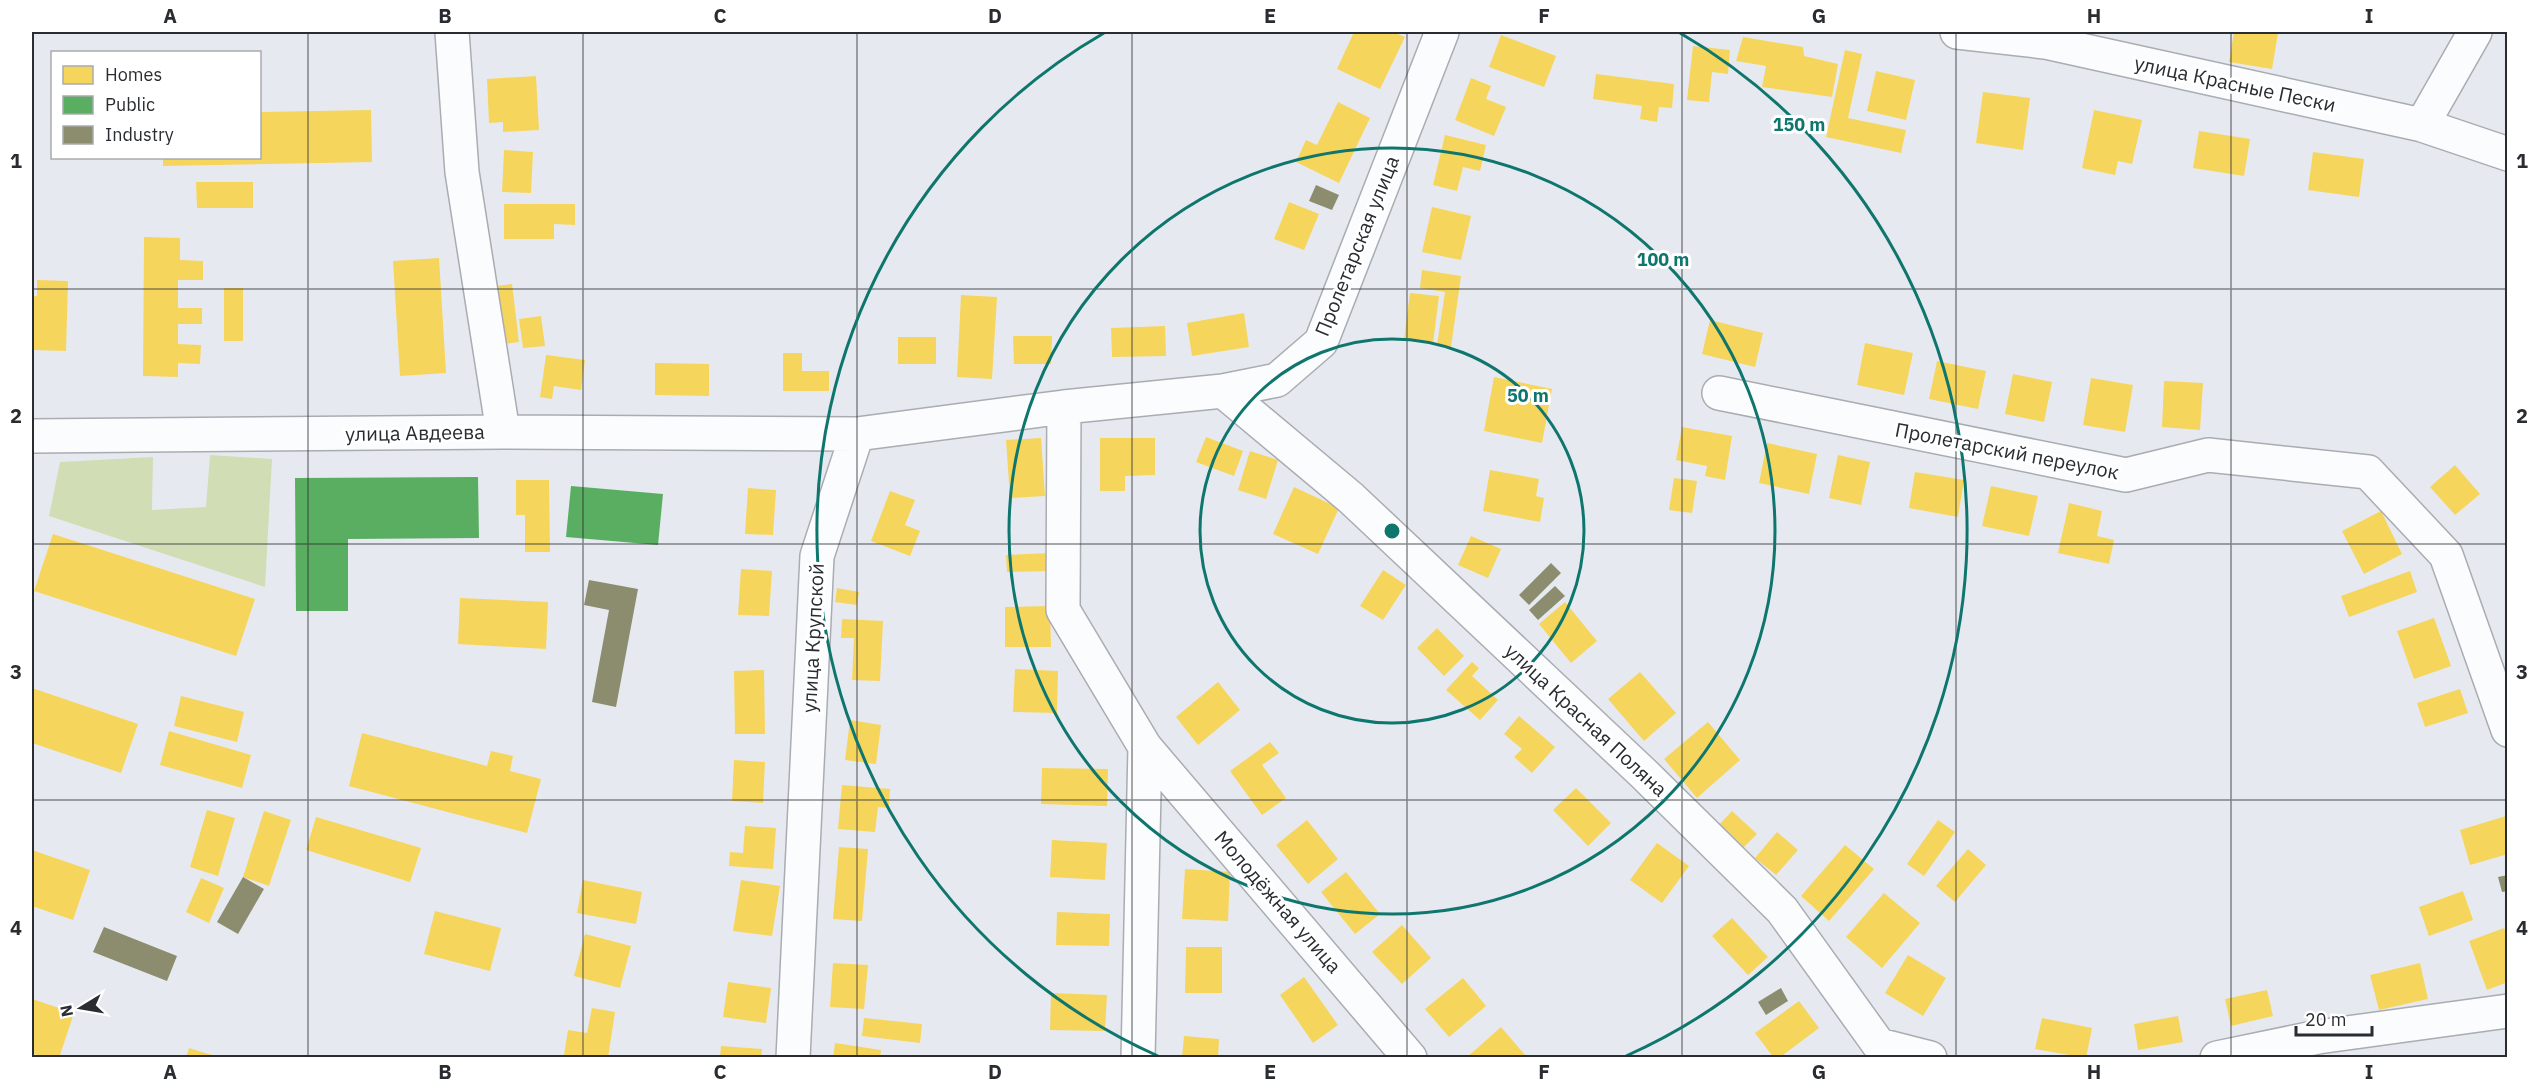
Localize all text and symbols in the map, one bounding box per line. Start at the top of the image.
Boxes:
text: A [163,2,177,29]
text: B [438,2,452,29]
text: C [713,2,727,29]
text: D [988,2,1002,29]
text: E [1264,2,1276,29]
text: F [1538,2,1550,29]
text: G [1812,2,1826,29]
text: H [2087,2,2101,29]
text: I [2365,2,2373,29]
street label: улица Красные Пески [2132,49,2338,118]
legend [51,51,261,159]
text: Homes [105,63,162,86]
text: Public [105,93,155,116]
text: 150 m [1773,113,1825,136]
text: Industry [105,123,174,146]
text: 1 [10,147,22,174]
text: 1 [2516,147,2528,174]
street label: Пролетарская улица [1308,151,1405,340]
text: 100 m [1637,248,1689,271]
text: 50 m [1507,384,1549,407]
text: 2 [10,402,22,429]
text: 2 [2516,402,2528,429]
street label: Пролетарский переулок [1893,416,2121,485]
street label: улица Авдеева [345,418,485,447]
centre of rings [1382,521,1402,541]
street label: улица Крупской [795,562,830,714]
street label: улица Красная Поляна [1499,637,1674,802]
text: 3 [10,658,22,685]
text: 3 [2516,658,2528,685]
street label: Молодёжная улица [1209,824,1348,979]
text: 4 [10,914,22,941]
text: 4 [2516,914,2528,941]
north arrow [51,978,111,1038]
scale bar [2296,999,2372,1037]
text: N [55,1003,77,1018]
text: 20 m [2305,1008,2347,1031]
text: A [163,1058,177,1085]
text: B [438,1058,452,1085]
text: C [713,1058,727,1085]
text: D [988,1058,1002,1085]
text: E [1264,1058,1276,1085]
text: F [1538,1058,1550,1085]
text: G [1812,1058,1826,1085]
text: H [2087,1058,2101,1085]
text: I [2365,1058,2373,1085]

